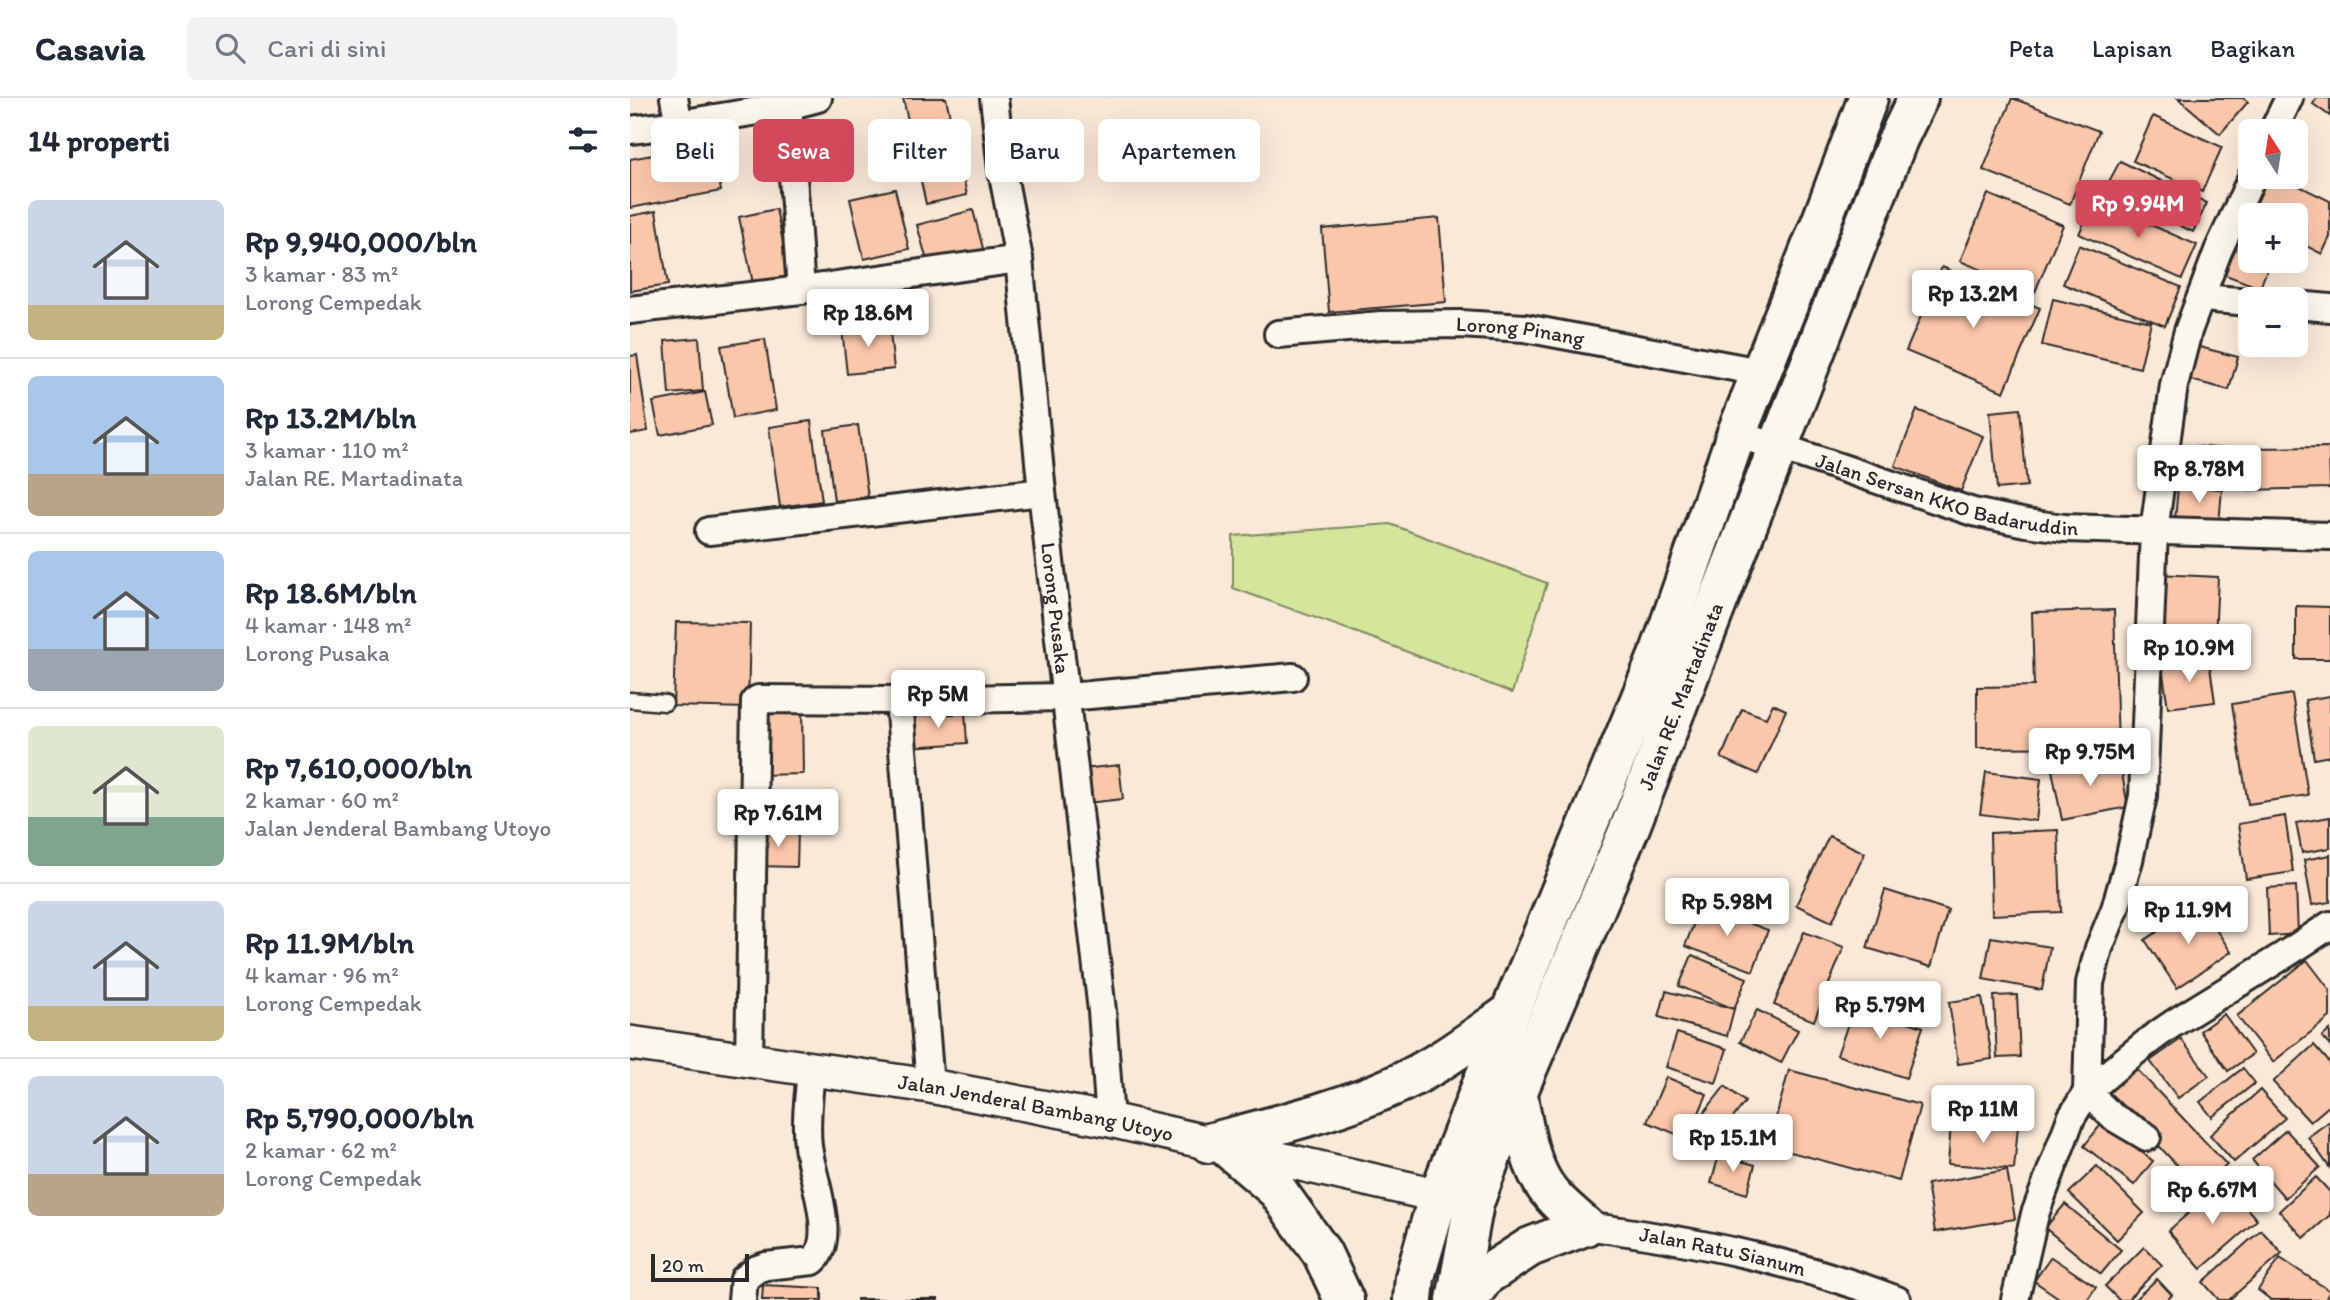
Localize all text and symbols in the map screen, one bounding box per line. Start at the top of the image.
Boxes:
search box [187,17,677,80]
text: Casavia [35,29,145,68]
icon: search [211,29,249,67]
text: Cari di sini [267,32,386,64]
text: Peta [2009,34,2054,63]
text: Lapisan [2092,34,2172,63]
text: Bagikan [2210,34,2295,63]
chip: Beli [651,119,739,182]
chip: Sewa [753,119,854,182]
chip: Filter [868,119,971,182]
chip: Baru [985,119,1084,182]
chip: Apartemen [1098,119,1260,182]
north arrow [2238,119,2308,189]
map controls [2238,119,2308,357]
icon: filters [564,121,602,159]
text: 14 properti [28,122,170,159]
pin: Rp 9.94M [2066,180,2210,240]
text: Rp 9.94M [2092,189,2184,217]
button: + [2238,203,2308,273]
text: Rp 9,940,000/bln [245,223,477,260]
icon: home [84,228,168,312]
text: 3 kamar · 83 m² [245,260,398,288]
pin: Rp 13.2M [1901,271,2045,330]
text: Rp 13.2M [1928,279,2018,307]
button: − [2238,287,2308,357]
text: Lorong Cempedak [245,288,422,316]
pin: Rp 18.6M [796,289,940,349]
text: Rp 18.6M [823,298,913,326]
street label: Lorong Pinang [1455,311,1587,351]
text: Rp 13.2M/bln [245,399,416,436]
icon: home [84,404,168,488]
text: 3 kamar · 110 m² [245,436,409,464]
pin: Rp 8.78M [2127,446,2271,505]
street label: Jalan Sersan KKO Badaruddin [1813,447,2079,540]
text: Rp 8.78M [2153,454,2245,482]
text: Jalan RE. Martadinata [245,464,463,492]
street label: Lorong Pusaka [1036,541,1076,675]
text: Rp 18.6M/bln [245,574,417,611]
icon: home [84,579,168,663]
street label: Jalan RE. Martadinata [1633,599,1728,794]
text: 4 kamar · 148 m² [245,611,412,639]
pin: Rp 10.9M [2117,624,2261,684]
text: Rp 10.9M [2143,633,2235,661]
text: Lorong Pusaka [245,639,390,667]
pin: Rp 5M [889,670,987,730]
text: Rp 5M [907,679,969,707]
pin: Rp 9.75M [2018,728,2162,788]
text: Rp 9.75M [2045,737,2135,765]
text: Rp 7,610,000/bln [245,749,472,786]
icon: home [84,754,168,838]
text: 2 kamar · 60 m² [245,786,399,814]
pin: Rp 7.61M [706,790,850,849]
text: Rp 7.61M [733,798,823,826]
text: Jalan Jenderal Bambang Utoyo [245,814,551,842]
pin: Rp 5.98M [1655,878,1799,938]
pin: Rp 11.9M [2116,886,2260,946]
text: Rp 5.98M [1681,887,1773,915]
text: Rp 11.9M [2144,895,2232,923]
text: Rp 11.9M/bln [245,924,414,961]
icon: home [84,929,168,1013]
text: 4 kamar · 96 m² [245,961,399,989]
pin: Rp 5.79M [1808,982,1952,1041]
text: Lorong Cempedak [245,989,422,1017]
text: Rp 5.79M [1835,990,1925,1018]
street label: Jalan Jenderal Bambang Utoyo [897,1069,1176,1146]
pin: Rp 11M [1926,1086,2040,1145]
text: Rp 11M [1947,1094,2019,1122]
text: Rp 5,790,000/bln [245,1099,474,1136]
icon: home [84,1104,168,1188]
pin: Rp 15.1M [1661,1114,1805,1174]
text: Rp 15.1M [1689,1123,1777,1151]
text: 2 kamar · 62 m² [245,1136,397,1164]
text: Lorong Cempedak [245,1164,422,1192]
pin: Rp 6.67M [2140,1166,2284,1226]
text: Rp 6.67M [2167,1175,2257,1203]
street label: Jalan Ratu Sianum [1638,1221,1809,1281]
scale bar [651,1251,749,1283]
text: 20 m [662,1254,704,1277]

